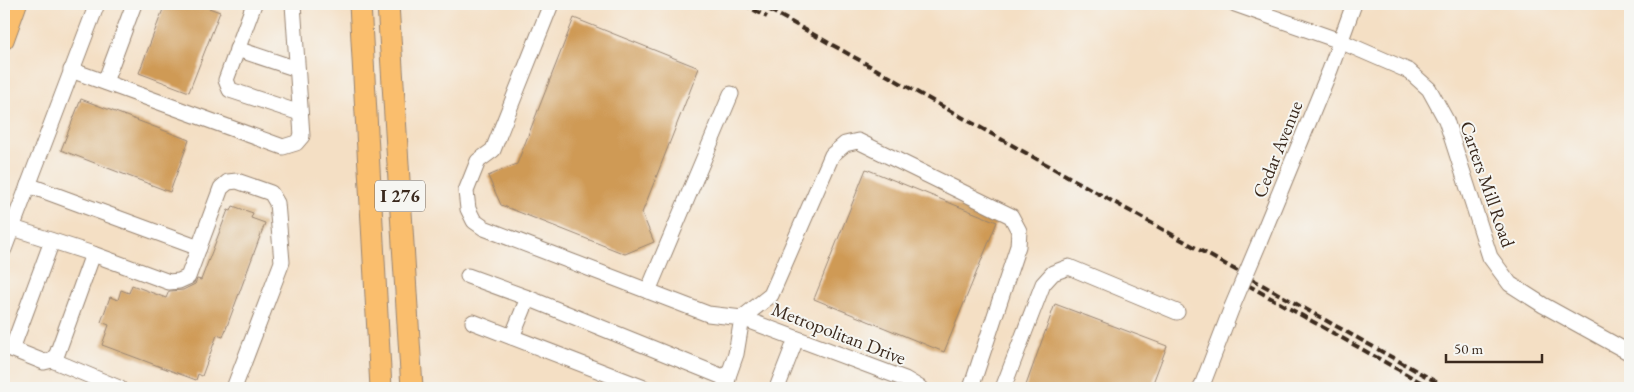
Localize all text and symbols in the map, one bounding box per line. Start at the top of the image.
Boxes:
street label: Cedar Avenue [1247,97,1308,201]
street label: Carters Mill Road [1454,118,1521,251]
road number: I 276 [375,180,425,212]
street label: Metropolitan Drive [768,296,910,371]
scale bar [1446,332,1543,364]
text: 50 m [1454,339,1483,358]

